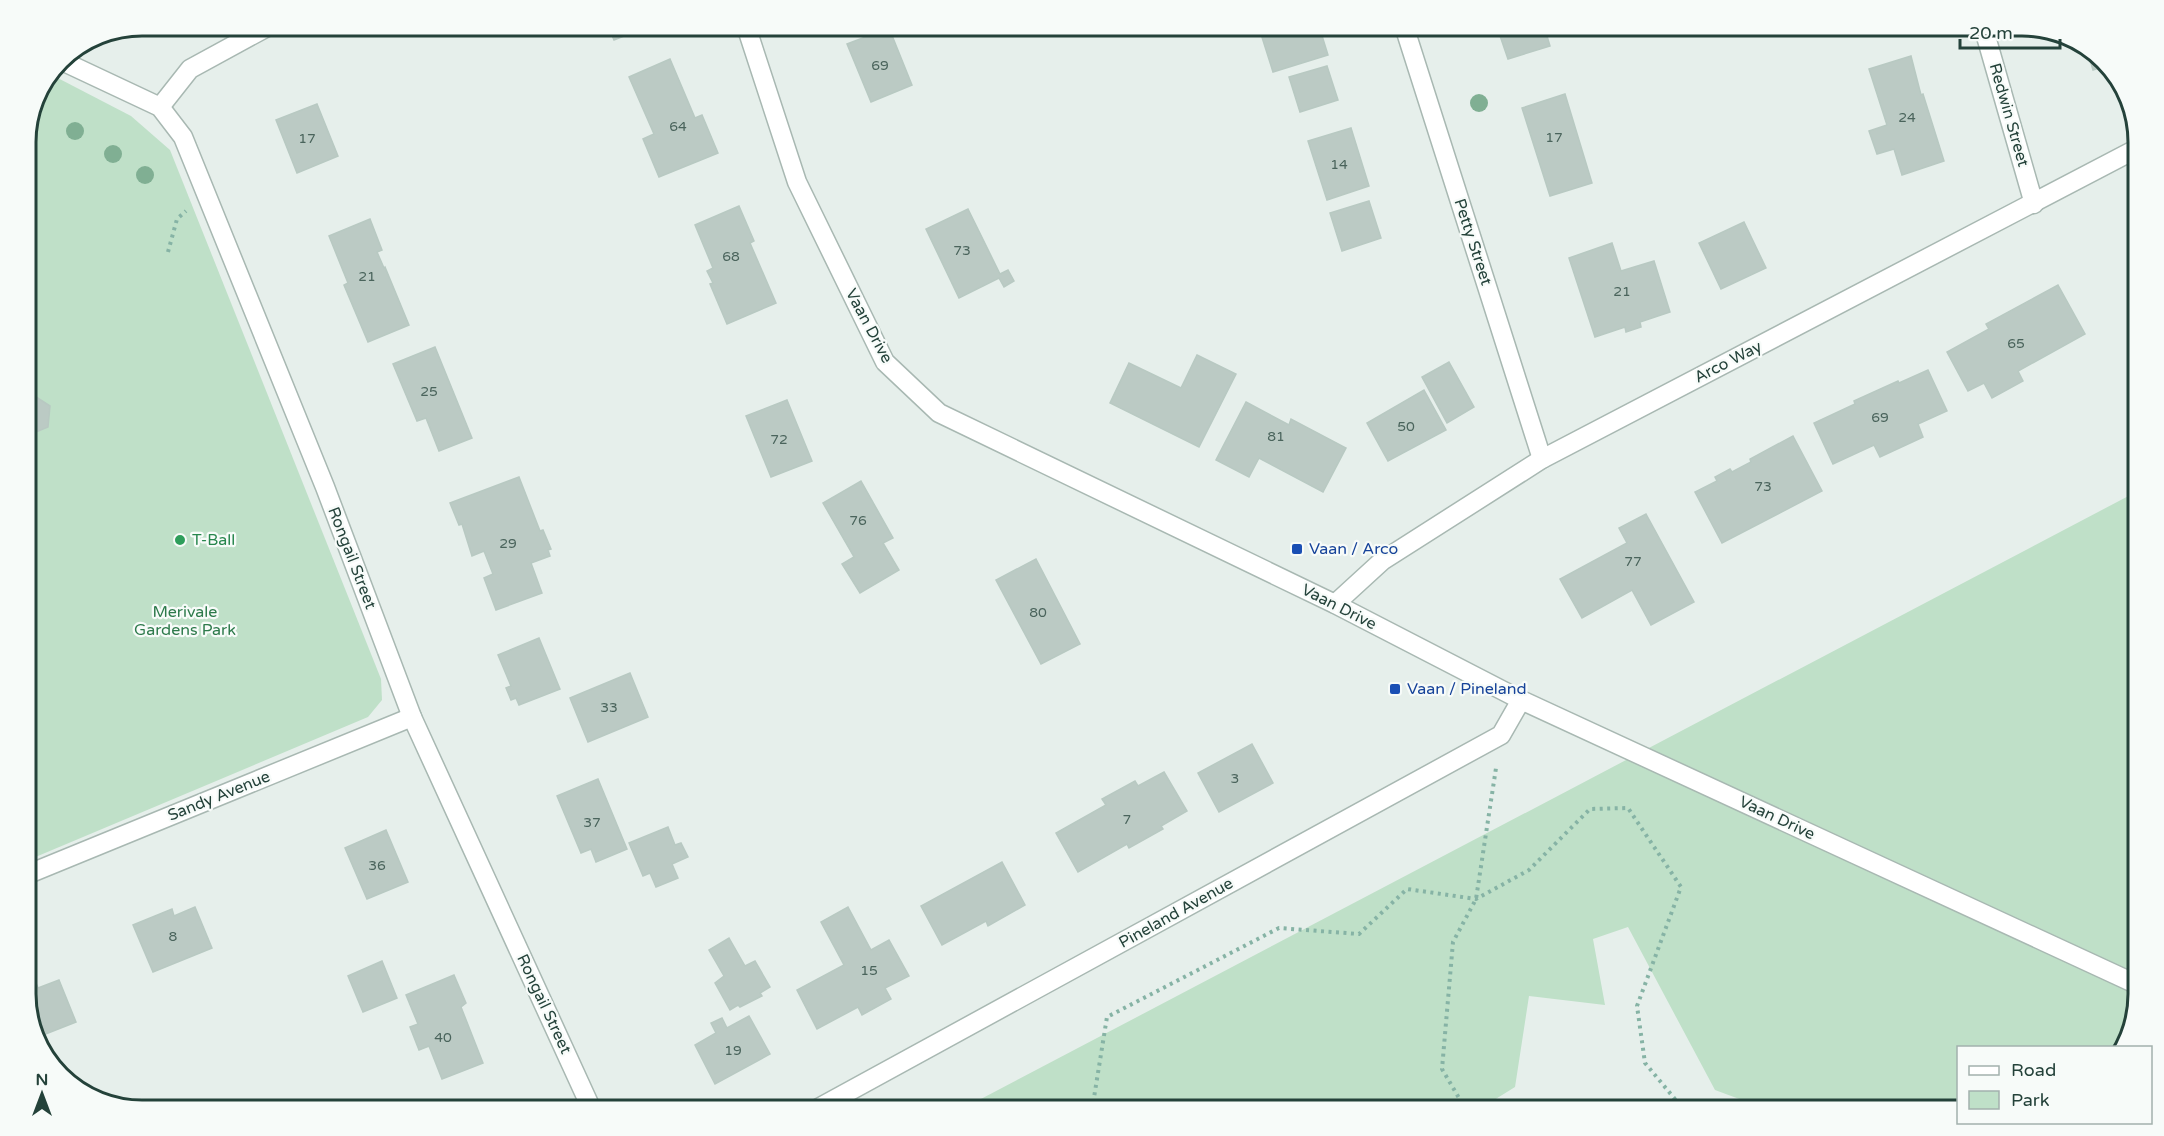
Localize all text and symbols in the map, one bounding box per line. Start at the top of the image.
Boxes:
scale bar [1960,12,2060,50]
text: 20 m [1969,22,2013,44]
house number: 69 [871,57,889,74]
street label: Redwin Street [1985,61,2033,169]
house number: 24 [1898,109,1916,126]
house number: 64 [669,118,687,135]
house number: 17 [1545,129,1563,146]
house number: 17 [298,130,316,147]
house number: 14 [1330,156,1348,173]
street label: Petty Street [1450,196,1496,288]
house number: 73 [953,242,971,259]
house number: 68 [722,248,740,265]
house number: 21 [358,268,376,285]
house number: 21 [1613,283,1631,300]
street label: Vaan Drive [841,285,897,367]
house number: 65 [2007,335,2025,352]
street label: Arco Way [1691,336,1765,387]
house number: 25 [420,383,438,400]
house number: 69 [1871,409,1889,426]
house number: 50 [1397,418,1415,435]
house number: 81 [1267,428,1285,445]
house number: 72 [770,431,788,448]
house number: 73 [1754,478,1772,495]
street label: Rongail Street [323,504,381,612]
house number: 76 [849,512,867,529]
place label: T-Ball [192,530,235,550]
marker: T-Ball [173,533,187,547]
house number: 29 [499,535,517,552]
place label: Vaan / Arco [1309,539,1398,559]
marker: Vaan / Arco [1290,542,1304,556]
house number: 77 [1624,553,1642,570]
street label: Vaan Drive [1298,580,1380,634]
park label: Merivale Gardens Park [134,602,236,640]
house number: 80 [1029,604,1047,621]
place label: Vaan / Pineland [1407,679,1527,699]
marker: Vaan / Pineland [1388,682,1402,696]
house number: 33 [600,699,618,716]
street label: Sandy Avenue [165,766,273,826]
house number: 3 [1231,770,1239,787]
street label: Vaan Drive [1736,792,1818,844]
house number: 7 [1123,811,1131,828]
house number: 37 [583,814,601,831]
house number: 36 [368,857,386,874]
street label: Pineland Avenue [1115,873,1237,953]
house number: 8 [169,928,178,945]
street label: Rongail Street [512,951,576,1057]
house number: 15 [860,962,878,979]
house number: 40 [434,1029,452,1046]
house number: 19 [724,1042,742,1059]
legend [1957,1046,2152,1124]
text: Road [2011,1059,2056,1081]
north arrow [12,1064,72,1124]
text: N [36,1070,48,1090]
text: Park [2011,1089,2050,1111]

